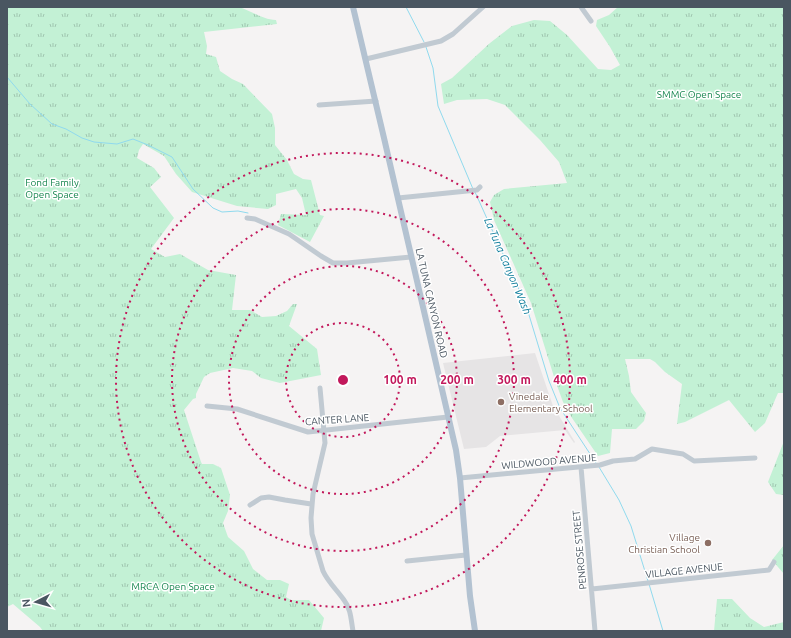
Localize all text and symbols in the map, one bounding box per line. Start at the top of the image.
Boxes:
park label: SMMC Open Space [657,89,741,100]
park label: Fond Family Open Space [25,177,79,200]
water label: La Tuna Canyon Wash [482,216,534,316]
street label: LA TUNA CANYON ROAD [413,247,450,359]
centre of rings [336,373,350,387]
text: 100 m [383,373,417,386]
text: 200 m [440,373,474,386]
text: 300 m [497,373,531,386]
text: 400 m [553,373,587,386]
place label: Vinedale Elementary School [509,391,593,414]
marker: Vinedale Elementary School [496,397,506,407]
street label: CANTER LANE [305,412,370,427]
street label: WILDWOOD AVENUE [501,452,597,471]
street label: PENROSE STREET [571,509,588,590]
place label: Village Christian School [628,532,700,555]
marker: Village Christian School [703,538,713,548]
street label: VILLAGE AVENUE [645,561,724,580]
park label: MRCA Open Space [131,581,215,592]
north arrow [16,582,56,622]
text: N [20,598,32,608]

